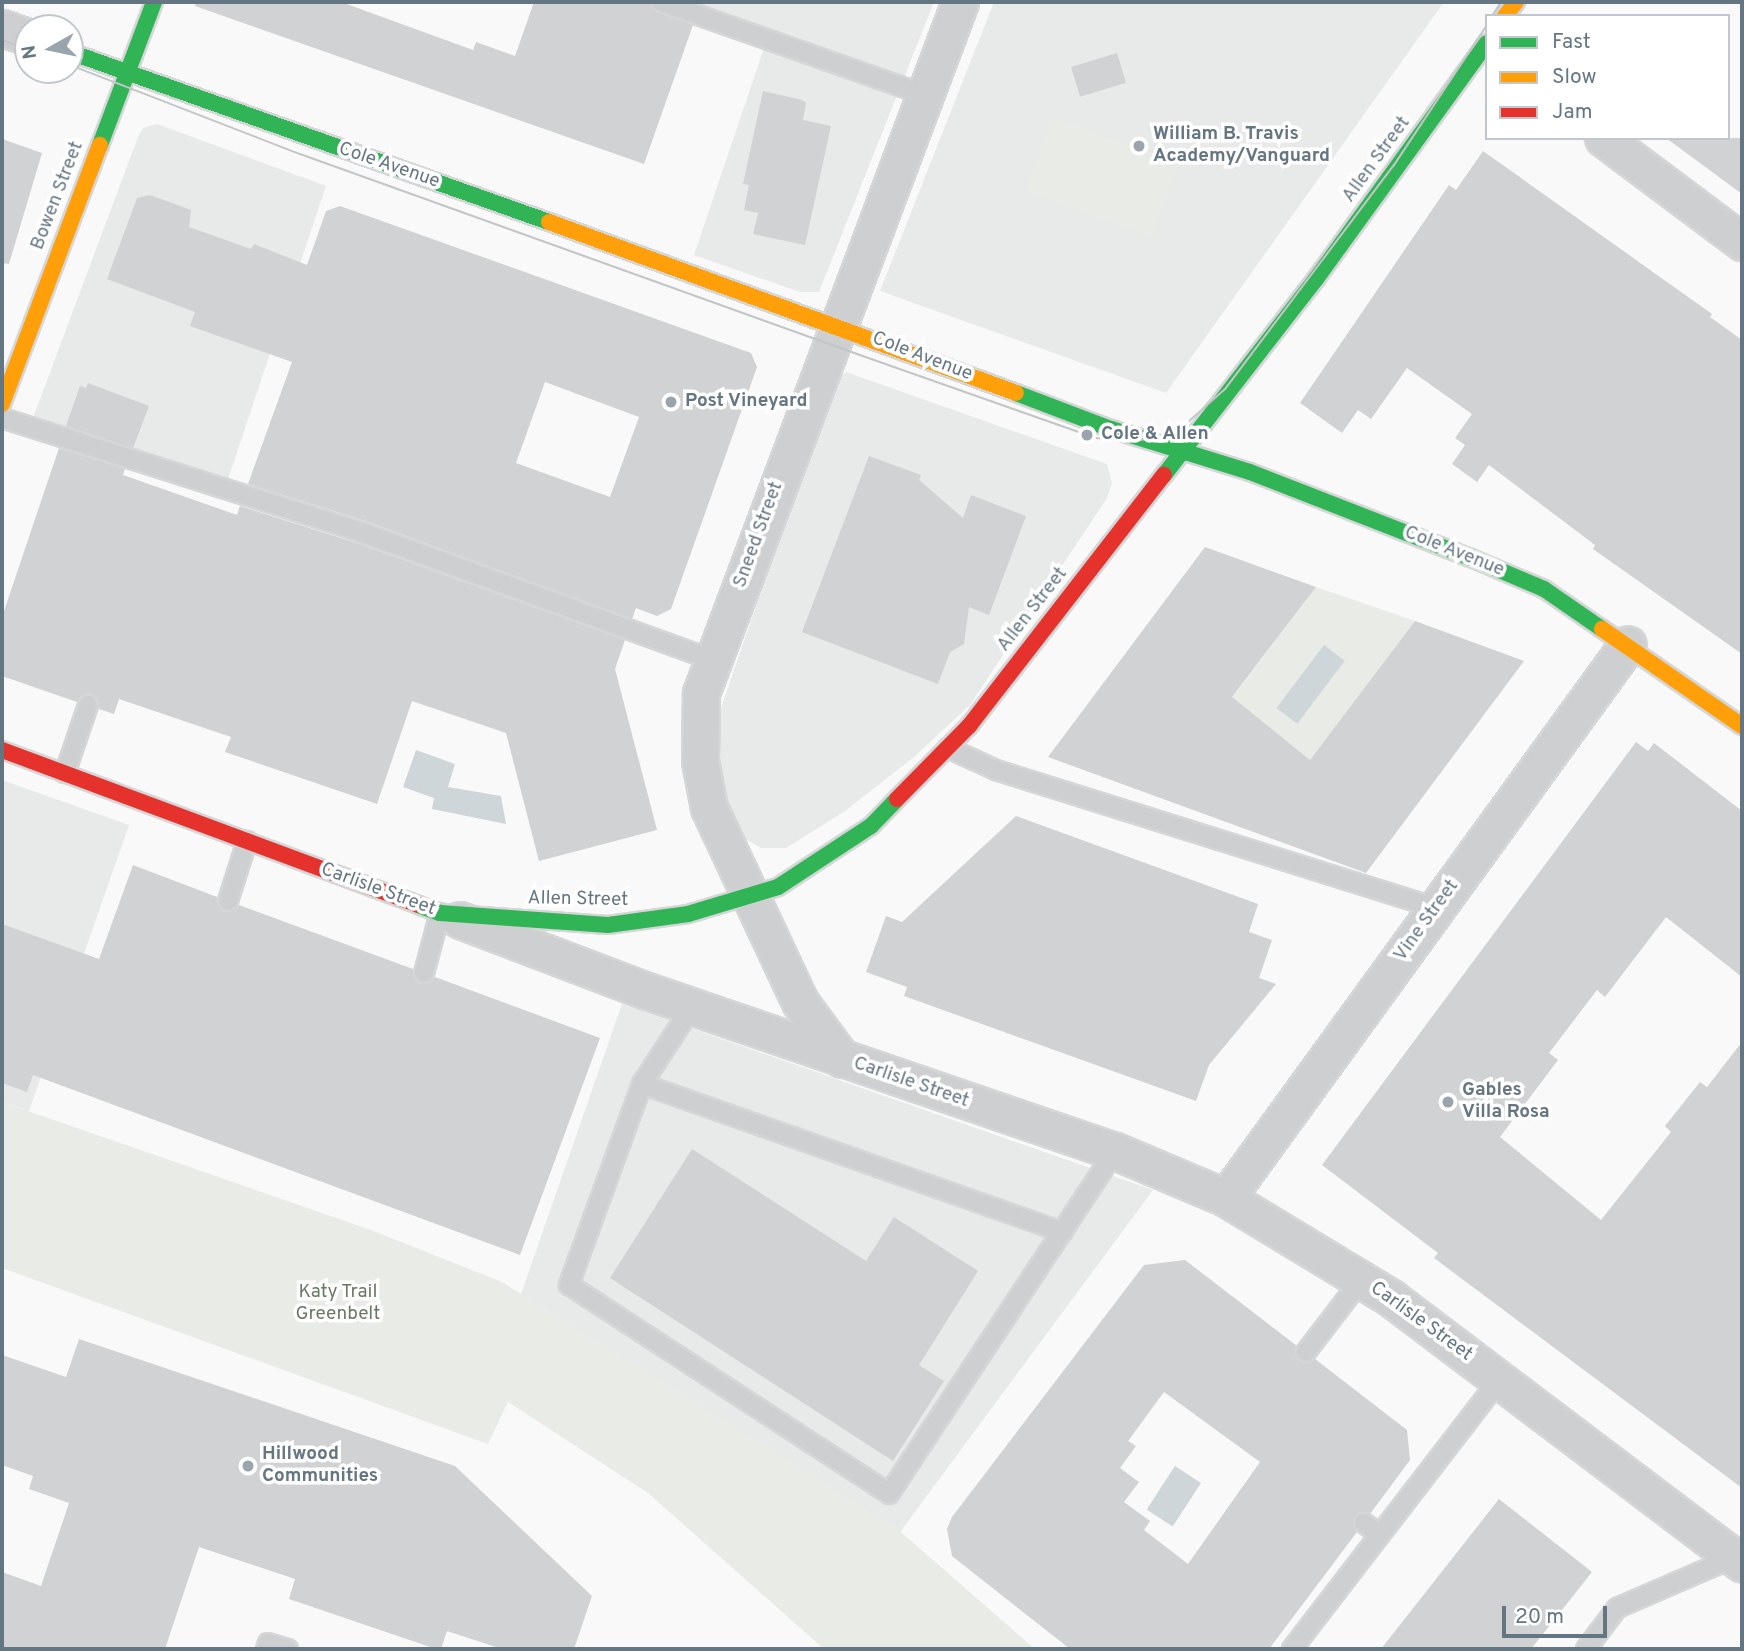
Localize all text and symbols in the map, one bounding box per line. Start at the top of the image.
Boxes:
north arrow [14,14,84,84]
legend [1485,14,1730,140]
text: Fast [1552,29,1591,56]
text: N [17,43,43,61]
text: Slow [1552,64,1597,91]
text: Jam [1552,99,1593,126]
street label: Allen Street [1338,113,1416,207]
place label: William B. Travis Academy/Vanguard [1153,124,1330,168]
street label: Cole Avenue [335,138,443,194]
marker: William B. Travis Academy/Vanguard [1131,138,1147,154]
street label: Bowen Street [27,139,89,253]
street label: Cole Avenue [868,327,976,387]
place label: Post Vineyard [685,391,808,413]
marker: Post Vineyard [663,394,679,410]
place label: Cole & Allen [1101,424,1210,446]
marker: Cole & Allen [1079,427,1095,443]
street label: Sneed Street [729,479,789,591]
street label: Cole Avenue [1401,522,1507,582]
street label: Allen Street [993,563,1073,657]
street label: Carlisle Street [317,859,439,921]
street label: Vine Street [1390,876,1464,966]
street label: Allen Street [527,888,629,912]
street label: Carlisle Street [850,1053,972,1113]
place label: Gables Villa Rosa [1462,1080,1550,1124]
marker: Gables Villa Rosa [1440,1094,1456,1110]
street label: Carlisle Street [1366,1277,1476,1367]
park label: Katy Trail Greenbelt [295,1282,381,1326]
place label: Hillwood Communities [262,1444,378,1488]
marker: Hillwood Communities [240,1458,256,1474]
scale bar [1506,1592,1611,1636]
text: 20 m [1515,1604,1564,1631]

